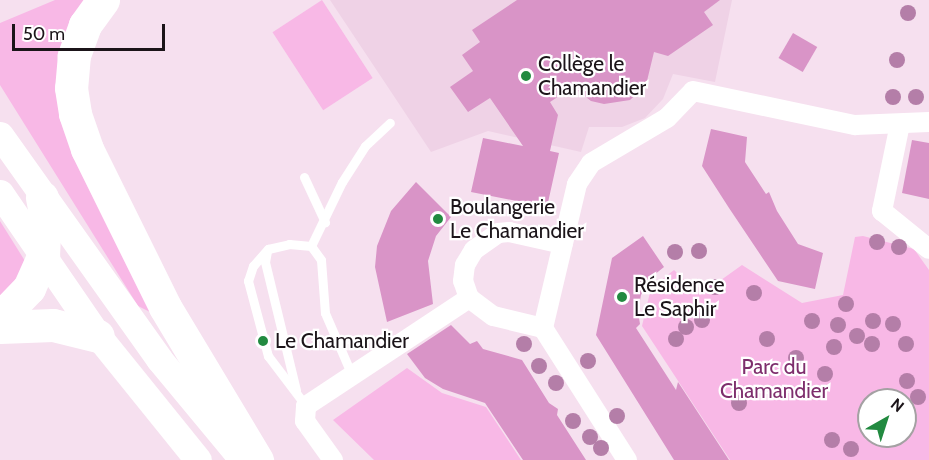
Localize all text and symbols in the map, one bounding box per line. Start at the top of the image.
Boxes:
scale bar [15,12,168,50]
text: 50 m [23,23,65,45]
place label: Collège le Chamandier [538,51,646,101]
marker: Collège le Chamandier [519,69,533,83]
place label: Boulangerie Le Chamandier [450,194,584,244]
marker: Boulangerie Le Chamandier [431,212,445,226]
place label: Résidence Le Saphir [634,272,724,322]
marker: Résidence Le Saphir [615,290,629,304]
place label: Le Chamandier [275,328,409,354]
marker: Le Chamandier [256,334,270,348]
park label: Parc du Chamandier [720,354,828,404]
north arrow [857,388,917,448]
text: N [887,394,908,416]

